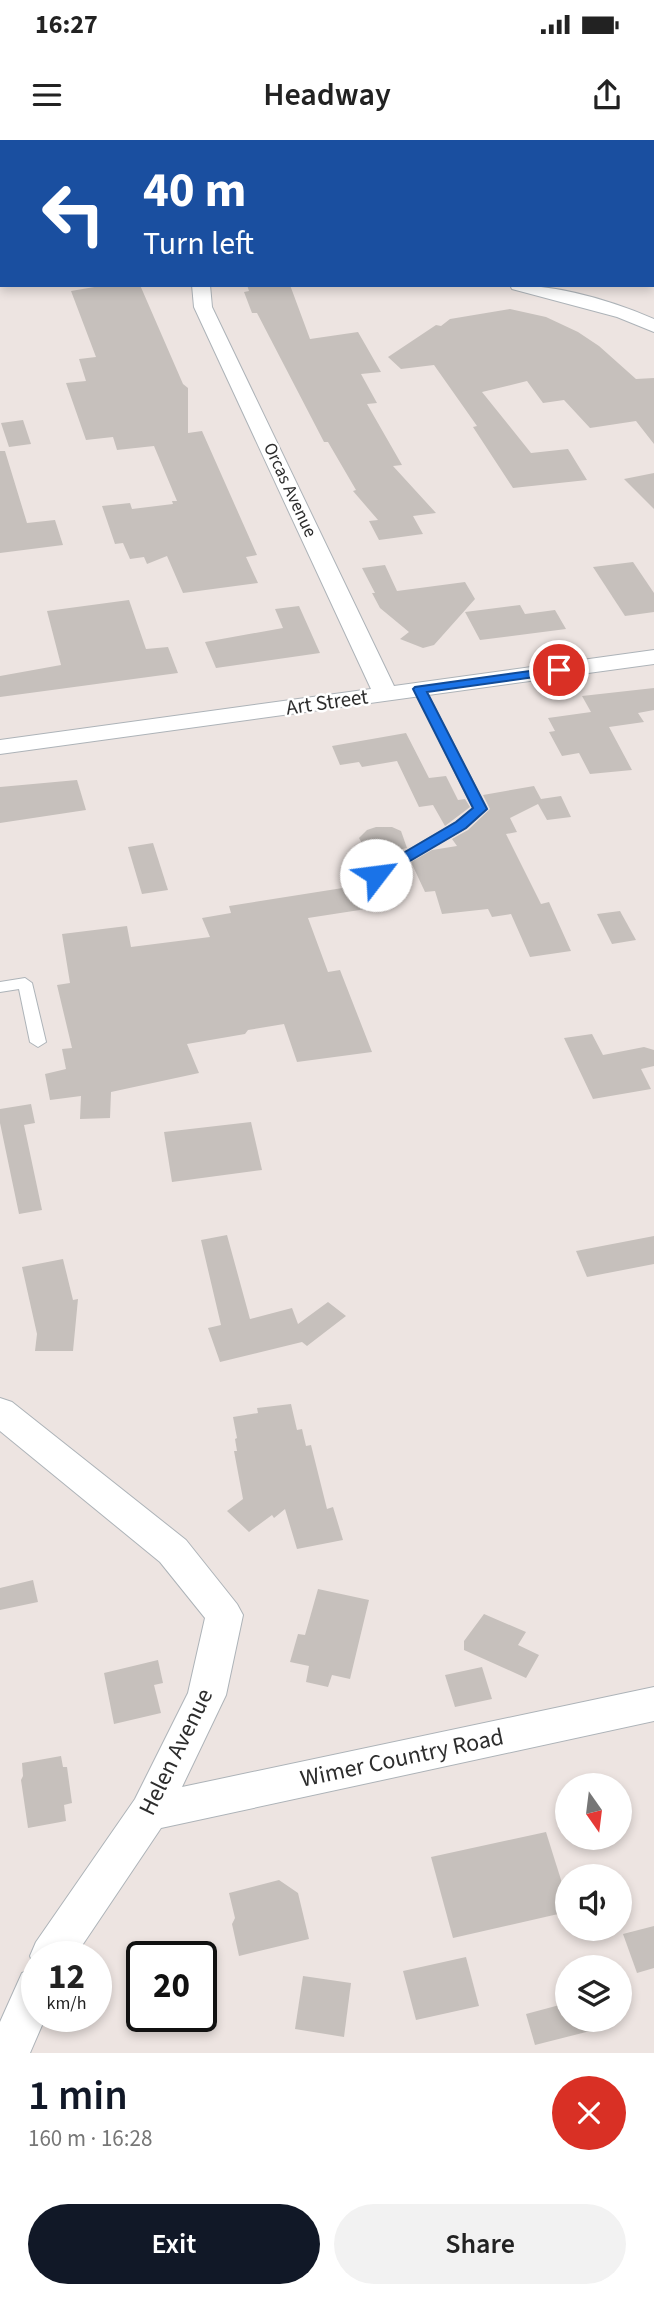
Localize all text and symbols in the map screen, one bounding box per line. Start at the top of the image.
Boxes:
text: 16:27 [35,6,98,43]
text: Headway [263,72,391,118]
icon: menu [28,76,66,114]
icon: share [588,76,626,114]
text: 40 m [143,156,247,226]
icon: left [28,168,119,259]
text: Turn left [143,221,254,267]
street label: Orcas Avenue [257,439,323,541]
pin [529,640,589,700]
icon: arrive [540,651,578,689]
street label: Art Street [284,681,370,723]
position arrow [339,838,413,912]
street label: Helen Avenue [130,1683,222,1821]
street label: Wimer Country Road [297,1719,507,1797]
north arrow [555,1773,632,1850]
map controls [555,1773,632,2032]
button: sound [555,1864,632,1941]
speed limit sign: 20 [126,1941,217,2032]
text: 12 [48,1952,85,2002]
button: layers [555,1955,632,2032]
text: km/h [47,1991,86,2016]
text: 1 min [28,2066,128,2126]
button: close [552,2076,626,2150]
text: 160 m · 16:28 [28,2122,152,2155]
button: Exit [28,2204,320,2284]
button: Share [334,2204,626,2284]

